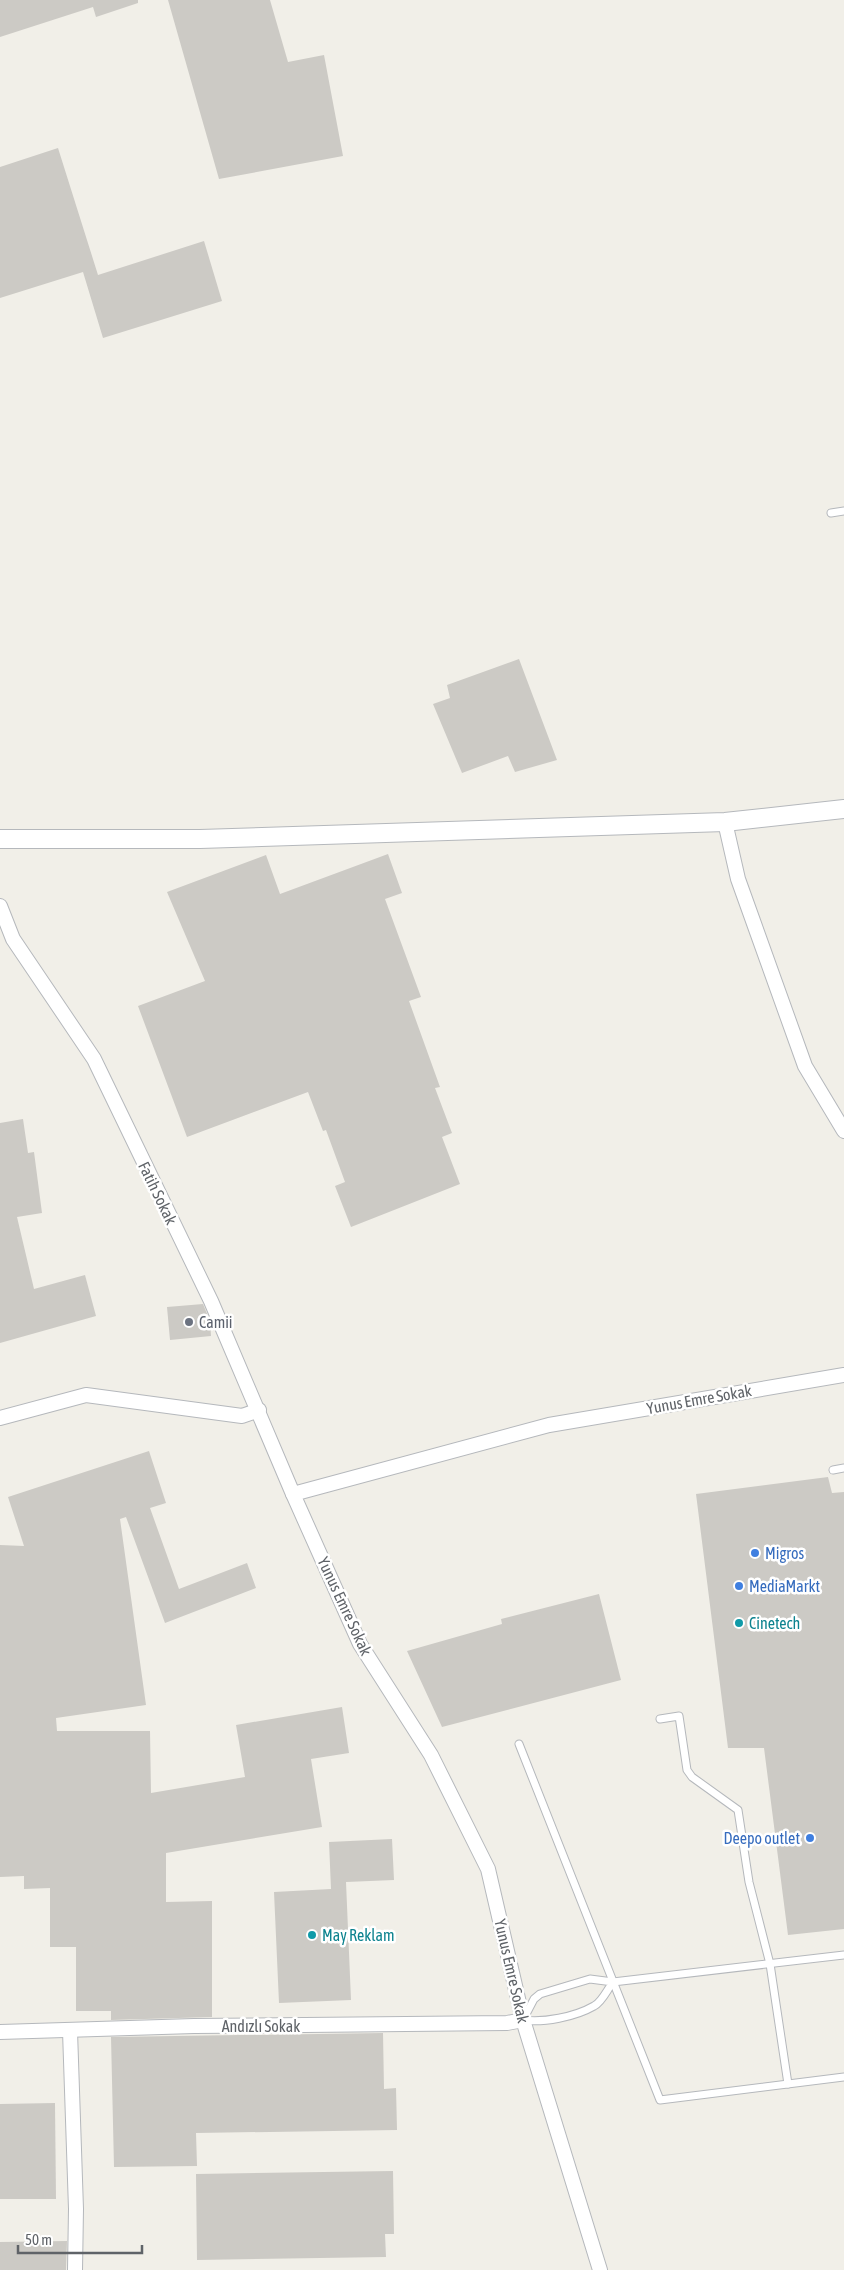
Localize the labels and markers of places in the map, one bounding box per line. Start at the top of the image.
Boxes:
place label: Camii [199,1313,233,1331]
marker: Camii [183,1316,195,1328]
place label: Migros [765,1544,805,1563]
marker: Migros [749,1547,761,1559]
place label: MediaMarkt [749,1577,821,1595]
marker: MediaMarkt [733,1580,745,1592]
place label: Cinetech [749,1614,800,1632]
marker: Cinetech [733,1617,745,1629]
place label: Deepo outlet [723,1829,800,1848]
marker: Deepo outlet [804,1832,816,1844]
place label: May Reklam [322,1926,394,1945]
marker: May Reklam [306,1929,318,1941]

